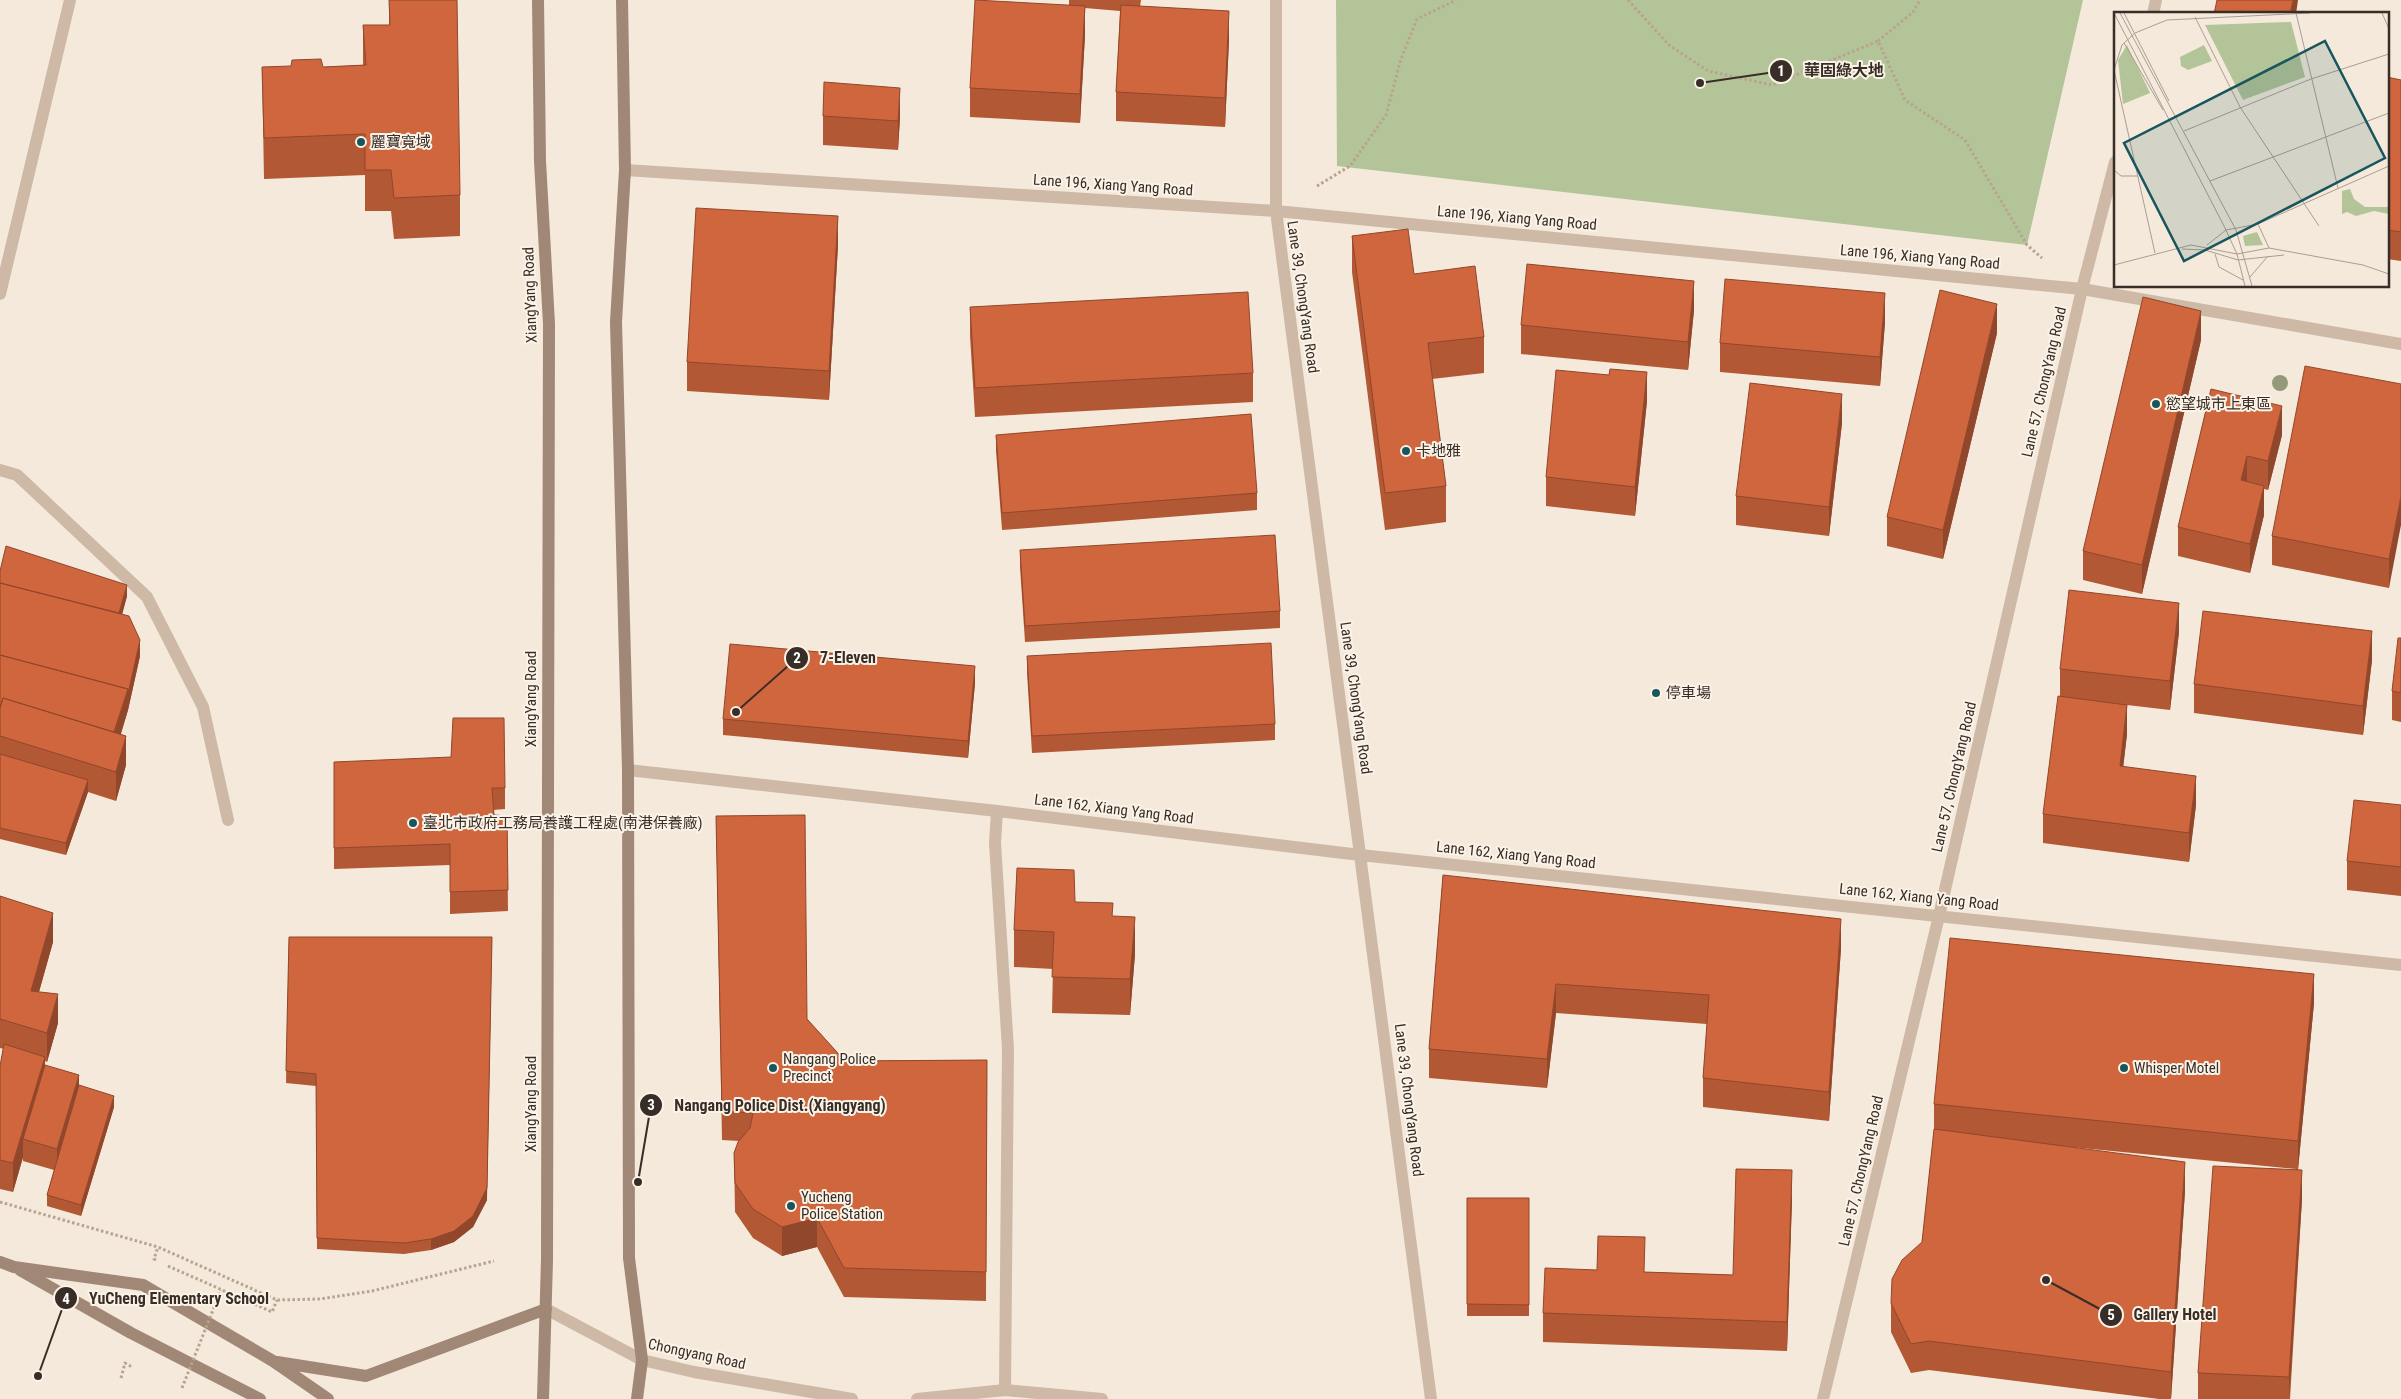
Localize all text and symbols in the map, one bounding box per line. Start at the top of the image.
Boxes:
inset map [2114,12,2388,288]
callout: 華固綠大地 [1769,55,1894,86]
text: 華固綠大地 [1804,61,1884,80]
text: 1 [1777,62,1785,80]
place label: 麗寶寬域 [371,133,431,151]
marker: 麗寶寬域 [355,136,367,148]
street label: Lane 196, Xiang Yang Road [1032,170,1194,200]
street label: Lane 196, Xiang Yang Road [1436,202,1598,234]
street label: Lane 39, ChongYang Road [1283,220,1323,374]
street label: Lane 196, Xiang Yang Road [1839,241,2001,273]
street label: XiangYang Road [519,247,541,343]
street label: Lane 57, ChongYang Road [2018,305,2070,459]
place label: 慾望城市上東區 [2166,395,2271,413]
marker: 慾望城市上東區 [2150,398,2162,410]
place label: 卡地雅 [1416,442,1461,460]
marker: 卡地雅 [1400,445,1412,457]
street label: Lane 39, ChongYang Road [1336,621,1376,775]
callout: 7-Eleven [785,642,886,673]
text: 7-Eleven [820,648,876,667]
text: 2 [793,649,801,667]
street label: XiangYang Road [522,651,540,747]
place label: 停車場 [1666,684,1711,702]
marker: 停車場 [1650,687,1662,699]
street label: Lane 57, ChongYang Road [1928,700,1980,854]
street label: Lane 162, Xiang Yang Road [1033,790,1195,828]
place label: 臺北市政府工務局養護工程處(南港保養廠) [423,814,703,832]
marker: 臺北市政府工務局養護工程處(南港保養廠) [407,817,419,829]
street label: Lane 162, Xiang Yang Road [1435,838,1597,872]
street label: Lane 162, Xiang Yang Road [1838,880,2000,914]
street label: Lane 39, ChongYang Road [1391,1023,1427,1177]
place label: Nangang Police Precinct [783,1050,876,1085]
street label: XiangYang Road [522,1056,540,1152]
place label: Whisper Motel [2134,1059,2219,1077]
marker: Nangang Police Precinct [767,1062,779,1074]
marker: Whisper Motel [2118,1062,2130,1074]
callout: Nangang Police Dist.(Xiangyang) [639,1089,895,1120]
street label: Lane 57, ChongYang Road [1835,1094,1887,1248]
text: 3 [647,1096,655,1114]
text: Nangang Police Dist.(Xiangyang) [674,1096,886,1115]
place label: Yucheng Police Station [801,1188,883,1223]
marker: Yucheng Police Station [785,1200,797,1212]
callout: YuCheng Elementary School [54,1283,279,1314]
text: YuCheng Elementary School [89,1289,269,1308]
text: 4 [62,1290,70,1308]
callout: Gallery Hotel [2099,1299,2227,1330]
text: Gallery Hotel [2133,1305,2217,1324]
text: 5 [2107,1306,2115,1324]
street label: Chongyang Road [646,1335,748,1373]

